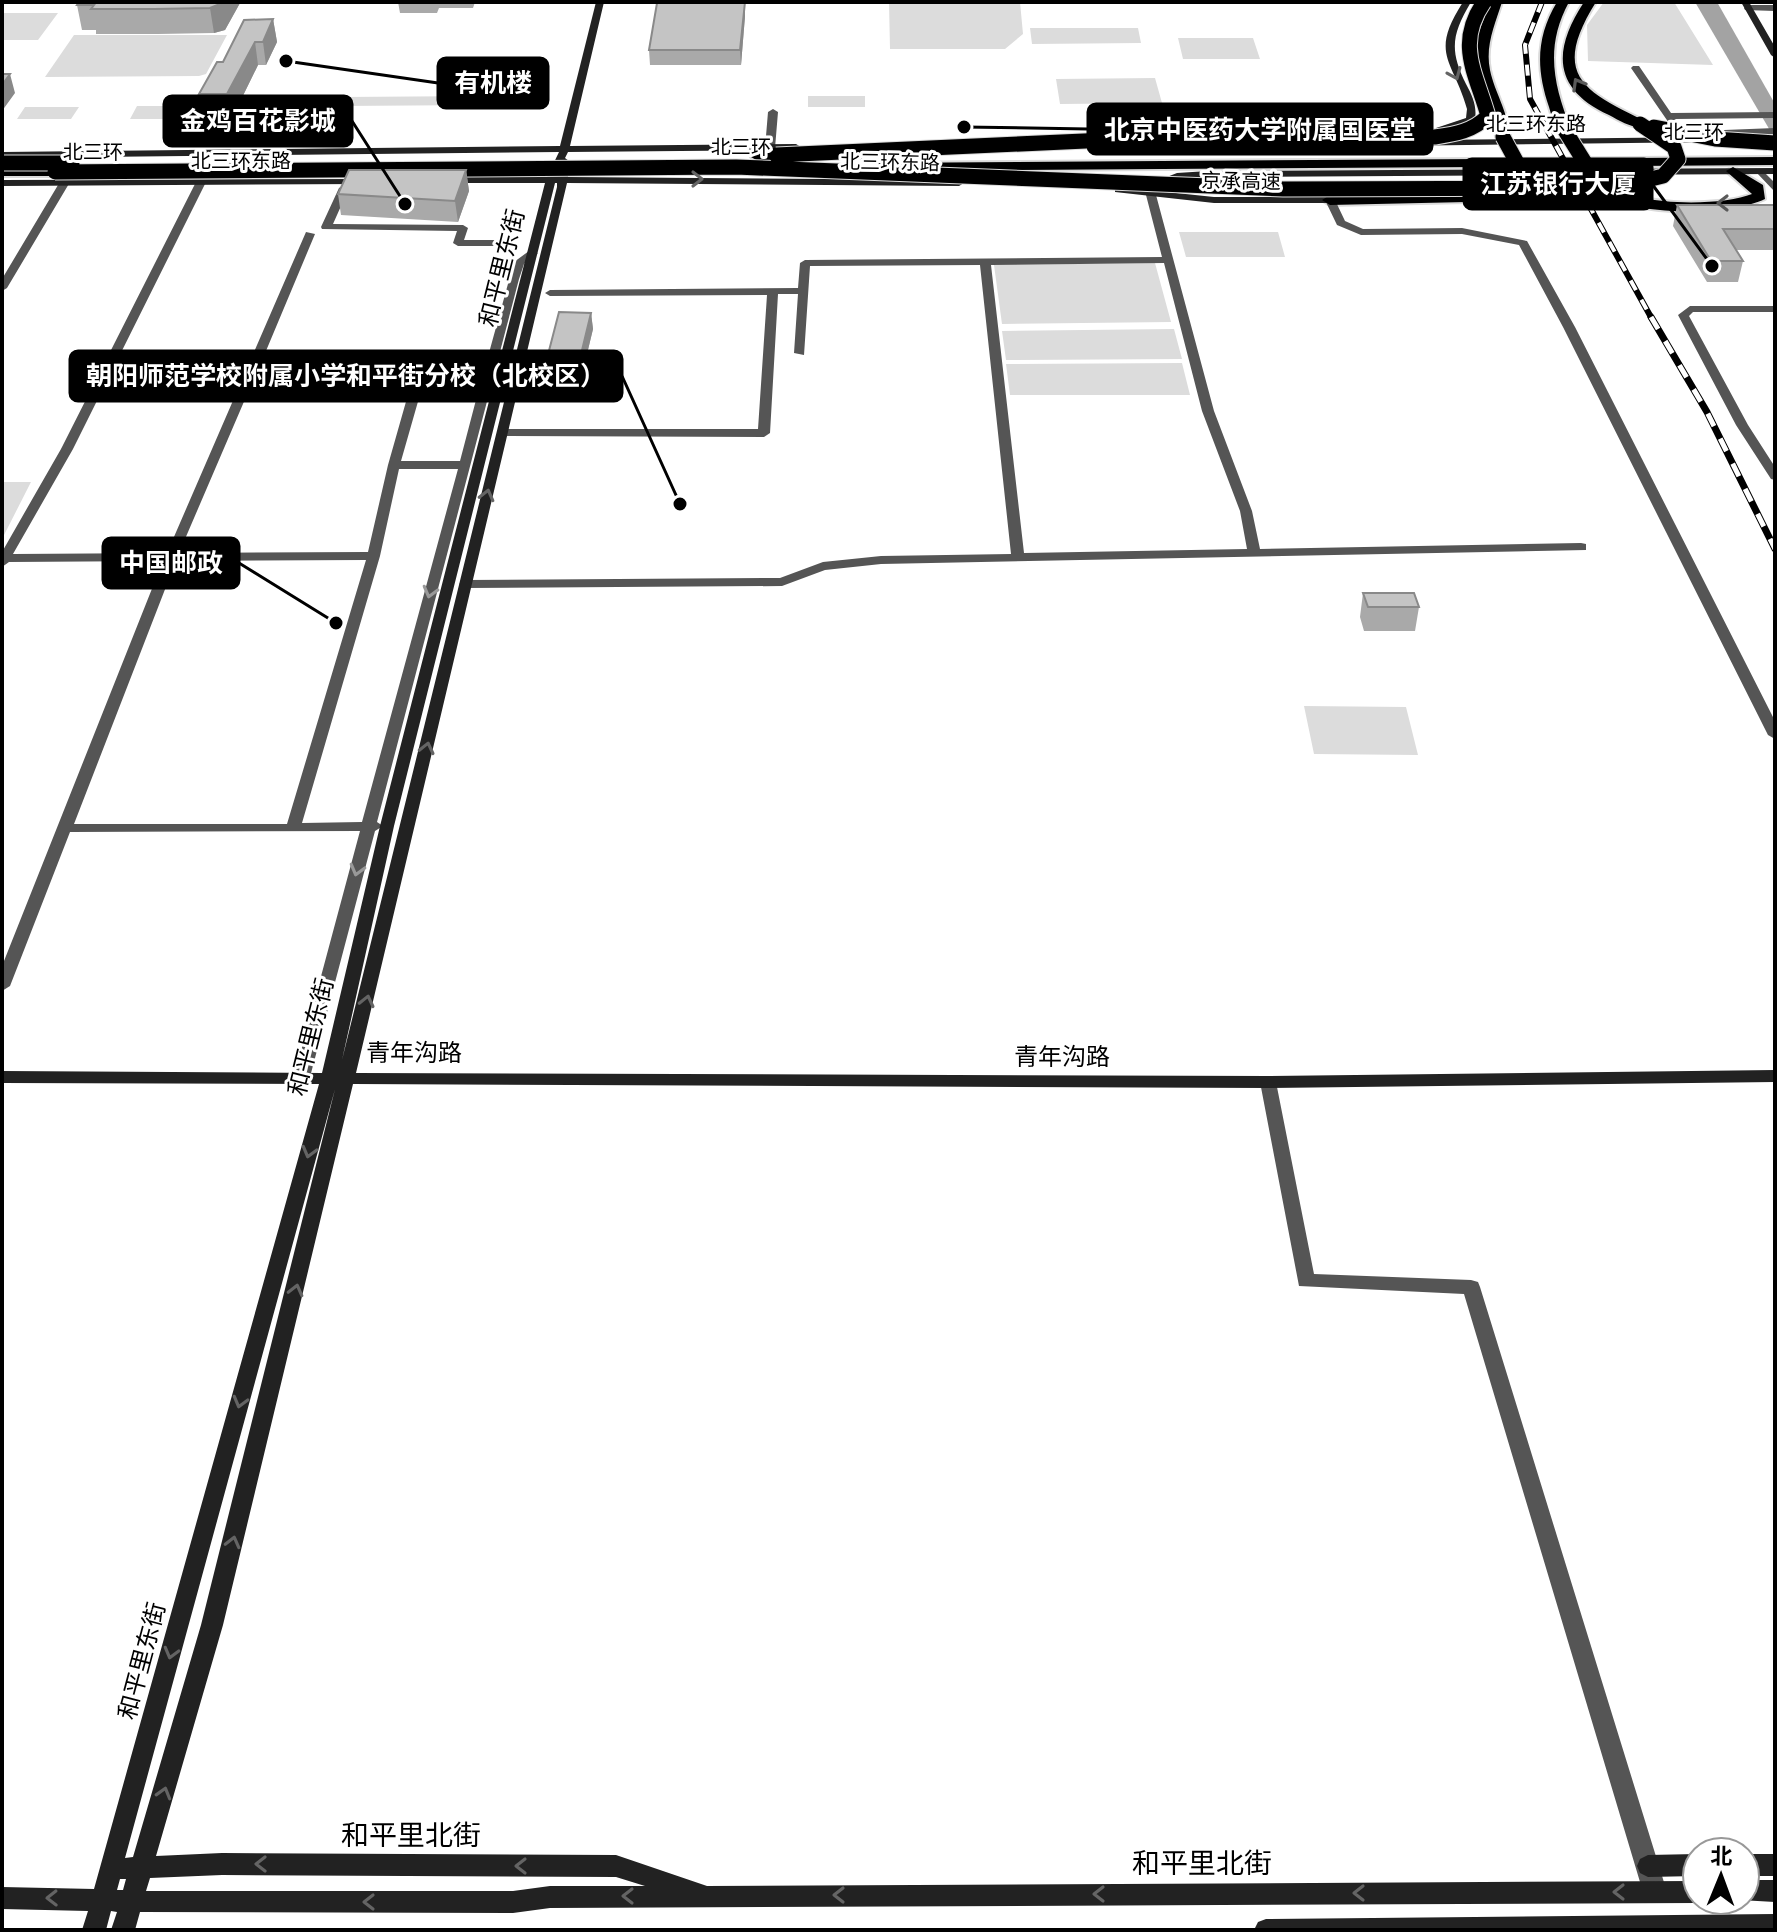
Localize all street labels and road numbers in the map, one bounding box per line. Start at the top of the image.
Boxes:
street label: 北三环东路 [1486,112,1586,136]
street label: 北三环 [1664,120,1724,144]
street label: 北三环 [711,135,771,159]
street label: 北三环 [63,140,123,164]
street label: 北三环东路 [191,149,291,173]
street label: 北三环东路 [840,149,940,175]
street label: 京承高速 [1201,168,1281,194]
street label: 和平里东街 [473,206,530,330]
street label: 和平里东街 [282,975,339,1099]
street label: 青年沟路 [366,1038,462,1067]
street label: 青年沟路 [1014,1042,1110,1071]
street label: 和平里东街 [112,1599,171,1723]
street label: 和平里北街 [341,1818,481,1852]
street label: 和平里北街 [1132,1846,1272,1880]

